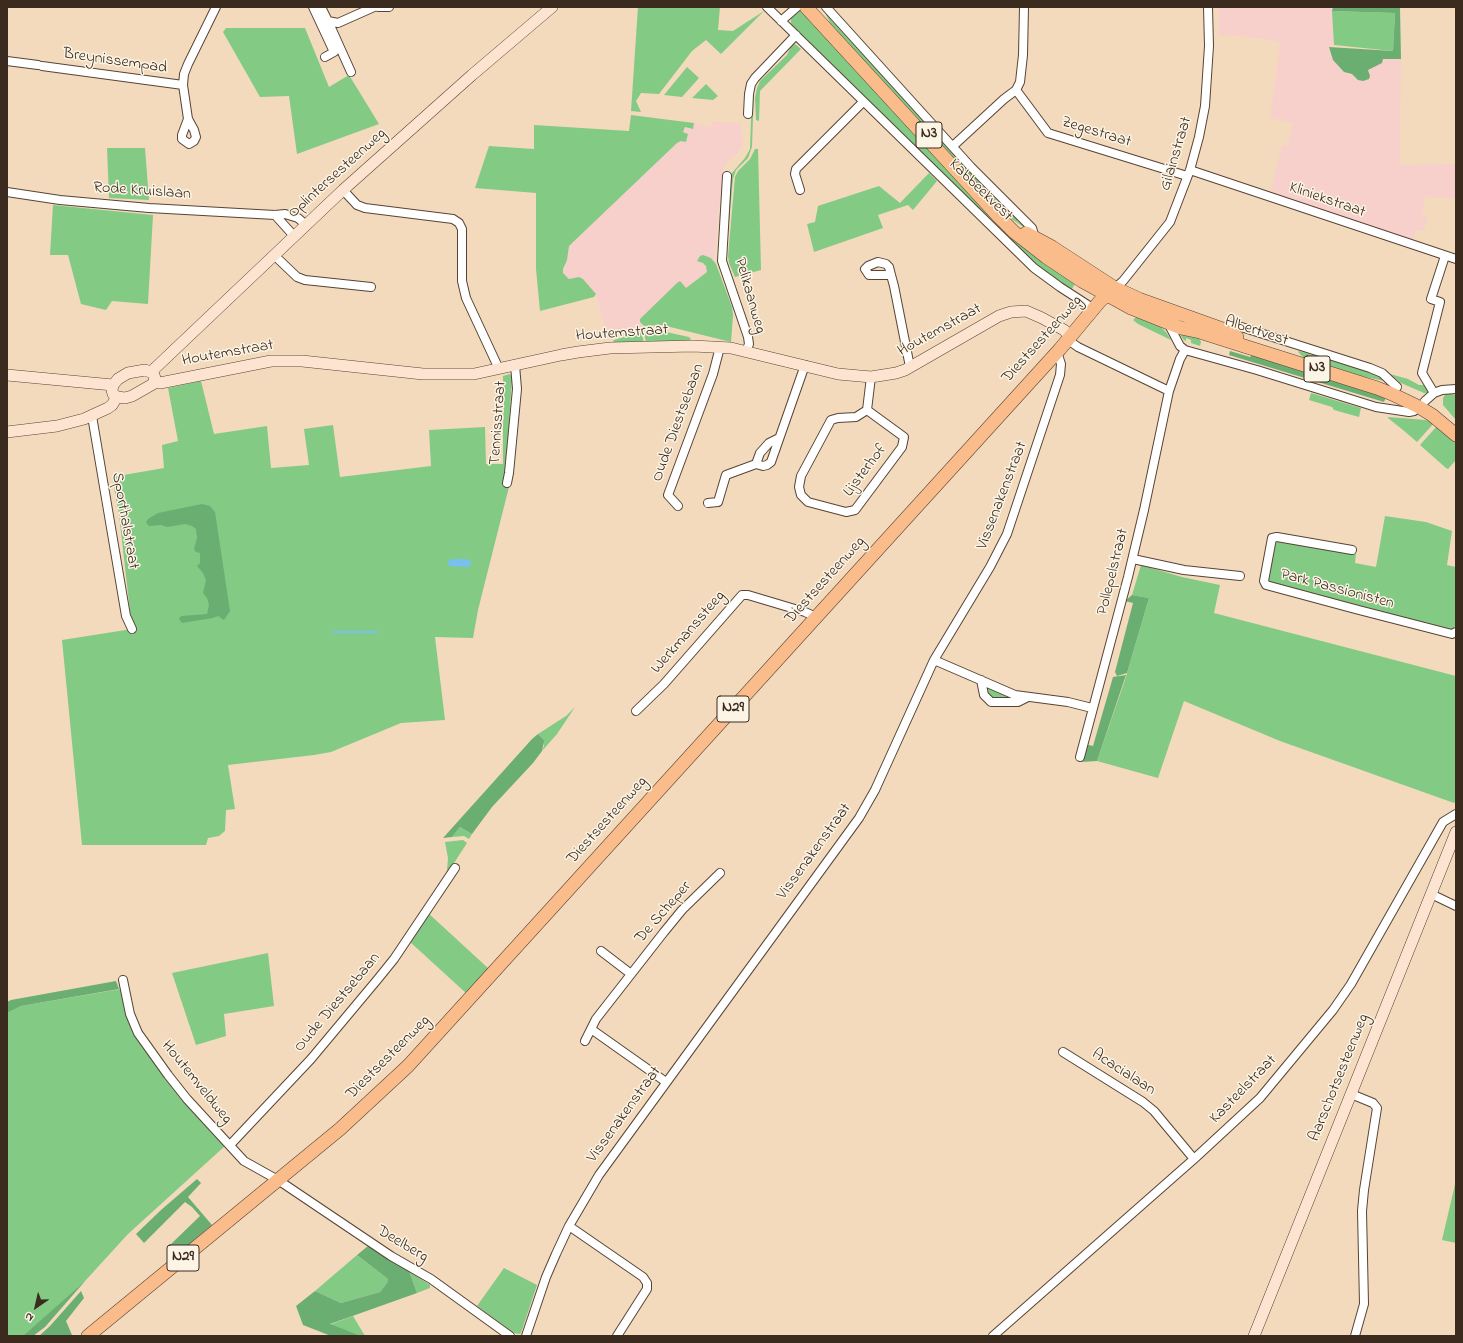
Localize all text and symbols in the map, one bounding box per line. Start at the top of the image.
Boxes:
street label: Breynissempad [62,45,168,79]
street label: Zegestraat [1059,113,1133,153]
street label: Gilainstraat [1157,115,1197,193]
road number: N3 [916,122,942,148]
street label: Oplintersesteenweg [285,125,391,223]
street label: Kabbeekvest [944,156,1016,226]
street label: Rode Kruislaan [92,179,192,205]
street label: Kliniekstraat [1286,179,1368,223]
street label: Pelikaanweg [729,256,769,336]
street label: Diestsesteenweg [999,292,1087,388]
street label: Houtemstraat [895,300,985,362]
street label: Albertvest [1222,313,1290,351]
street label: Houtemstraat [575,321,669,347]
street label: Houtemstraat [181,336,275,372]
road number: N3 [1304,356,1330,382]
street label: Oude Diestsebaan [649,361,709,485]
street label: Tennisstraat [486,380,512,466]
street label: Vissenakenstraat [974,439,1032,553]
street label: Lijsterhof [840,441,892,501]
street label: Sporthalstraat [106,471,142,571]
street label: Pollepelstraat [1094,527,1134,617]
street label: Diestsesteenweg [782,533,870,629]
street label: Park Passionisten [1278,566,1396,614]
street label: Werkmanssteeg [648,588,730,678]
road number: N29 [717,696,749,722]
street label: Diestsesteenweg [564,773,652,869]
street label: Vissenakenstraat [774,800,856,904]
street label: De Scheper [632,878,696,948]
street label: Oude Diestsebaan [291,949,385,1057]
street label: Aarschotsesteenweg [1306,1011,1374,1145]
street label: Diestsesteenweg [343,1012,435,1104]
street label: Houtemveldweg [156,1037,236,1129]
street label: Acacialaan [1088,1045,1158,1101]
street label: Kasteelstraat [1207,1052,1281,1128]
street label: Vissenakenstraat [584,1063,666,1167]
street label: Deelberg [373,1222,431,1268]
road number: N29 [167,1245,199,1271]
north arrow [16,1287,56,1327]
text: N [22,1308,37,1326]

